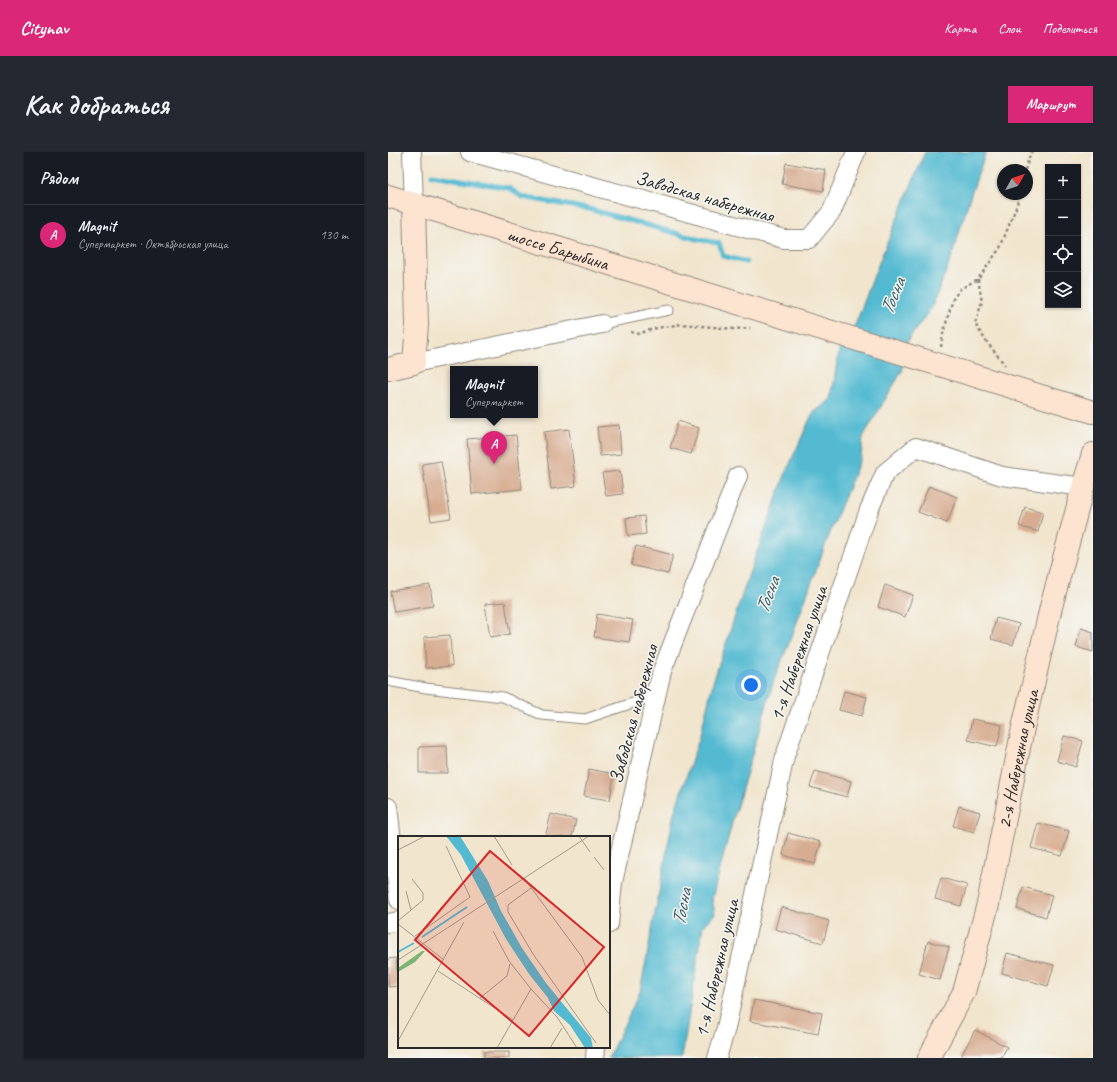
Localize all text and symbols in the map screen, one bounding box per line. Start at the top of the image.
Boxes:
text: Citynav [20,16,68,40]
text: Карта [944,20,976,37]
text: Слои [998,20,1021,37]
text: Поделиться [1043,20,1097,37]
button: Маршрут [1008,86,1093,123]
text: Как добраться [24,87,169,122]
north arrow [997,164,1033,200]
map controls [1045,164,1081,308]
button: + [1045,164,1081,200]
street label: Заводская набережная [633,166,778,229]
text: Рядом [40,168,78,189]
button: − [1045,200,1081,236]
text: Magnit [78,217,116,236]
street label: шоссе Барыбина [504,222,613,276]
text: A [50,227,56,243]
text: 130 m [320,227,348,243]
text: Супермаркет · Октябрьская улица [78,236,228,252]
button: locate [1045,236,1081,272]
water label: Тосна [874,272,912,318]
button: layers [1045,272,1081,308]
popup [450,366,538,418]
text: Magnit [465,375,503,394]
text: Супермаркет [465,394,523,410]
pin: A [481,431,507,464]
water label: Тосна [749,572,787,617]
street label: 1-я Набережная улица [765,581,834,724]
street label: Заводская набережная [604,641,664,786]
your location [741,675,761,695]
street label: 2-я Набережная улица [992,685,1045,830]
inset map [398,836,610,1048]
water label: Тосна [666,885,698,928]
street label: 1-я Набережная улица [689,895,745,1040]

